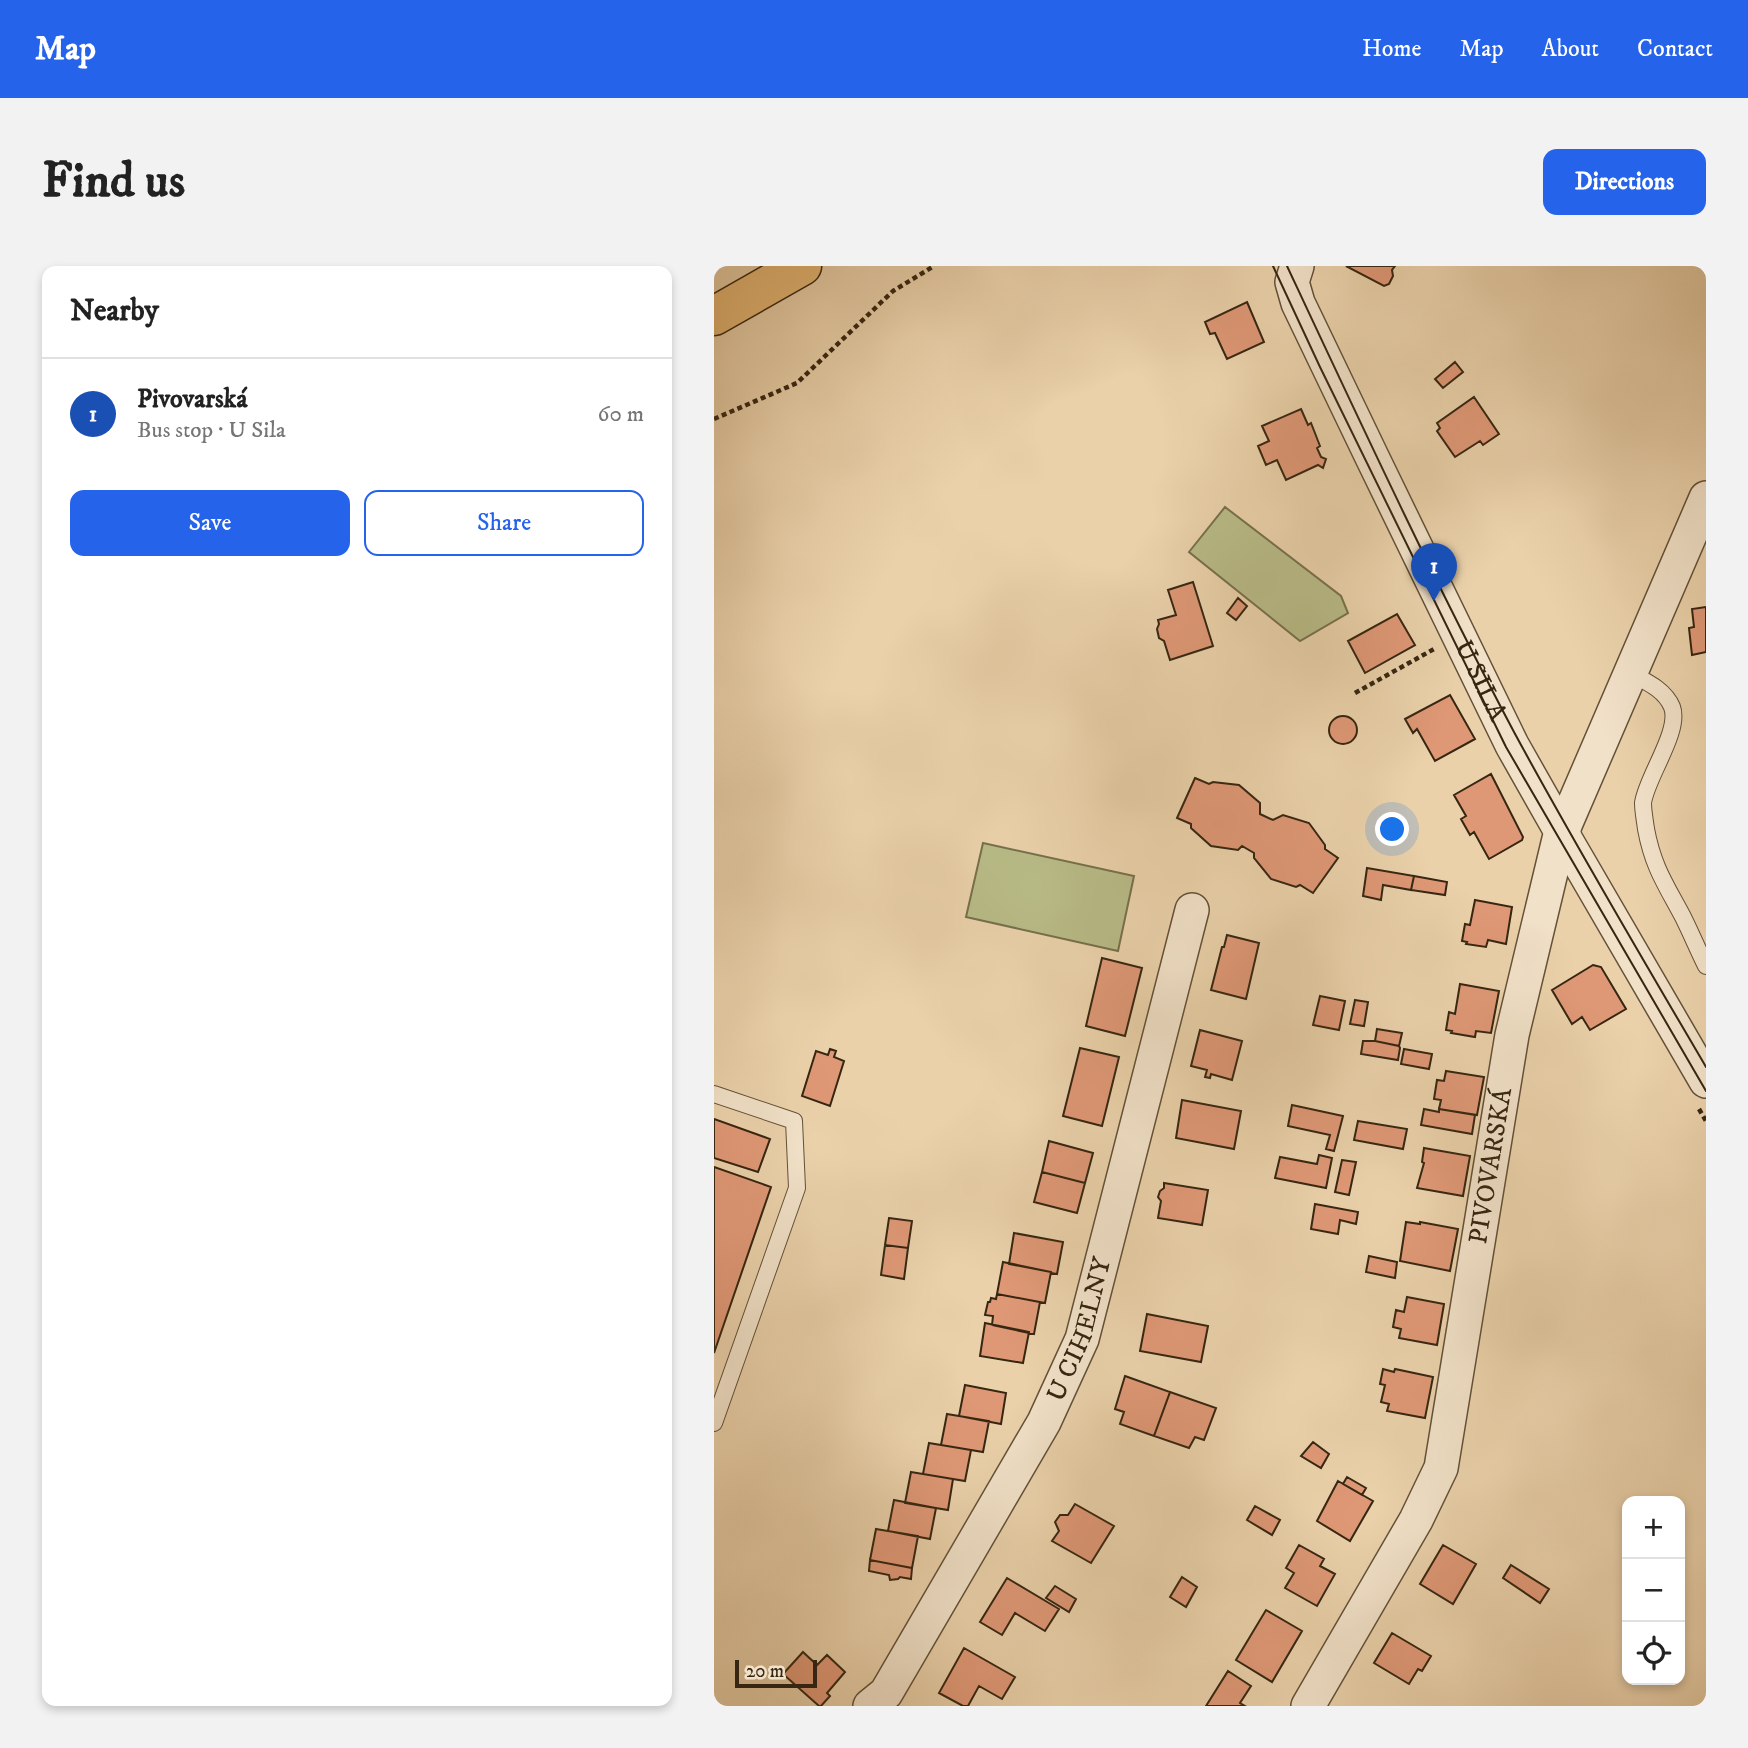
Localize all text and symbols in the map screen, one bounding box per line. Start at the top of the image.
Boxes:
text: Map [35,29,96,70]
text: Home [1362,34,1421,64]
text: Map [1459,34,1504,64]
text: About [1542,34,1599,64]
text: Contact [1637,34,1713,64]
button: Directions [1543,149,1706,215]
text: Find us [42,151,185,213]
text: Nearby [70,293,159,330]
text: Pivovarská [137,383,248,416]
text: 1 [89,400,97,429]
text: 60 m [597,400,644,429]
text: Bus stop · U Sila [137,416,286,445]
button: Save [70,490,350,556]
button: Share [364,490,644,556]
pin: 1 [1411,543,1457,601]
street label: U SILA [1447,635,1514,727]
your location [1375,812,1409,846]
street label: PIVOVARSKÁ [1462,1085,1520,1246]
street label: U CIHELNY [1039,1253,1119,1407]
map controls [1622,1496,1685,1685]
button: + [1622,1496,1685,1559]
button: − [1622,1559,1685,1622]
button: locate [1622,1622,1685,1685]
scale bar [735,1657,817,1689]
text: 20 m [746,1660,784,1683]

